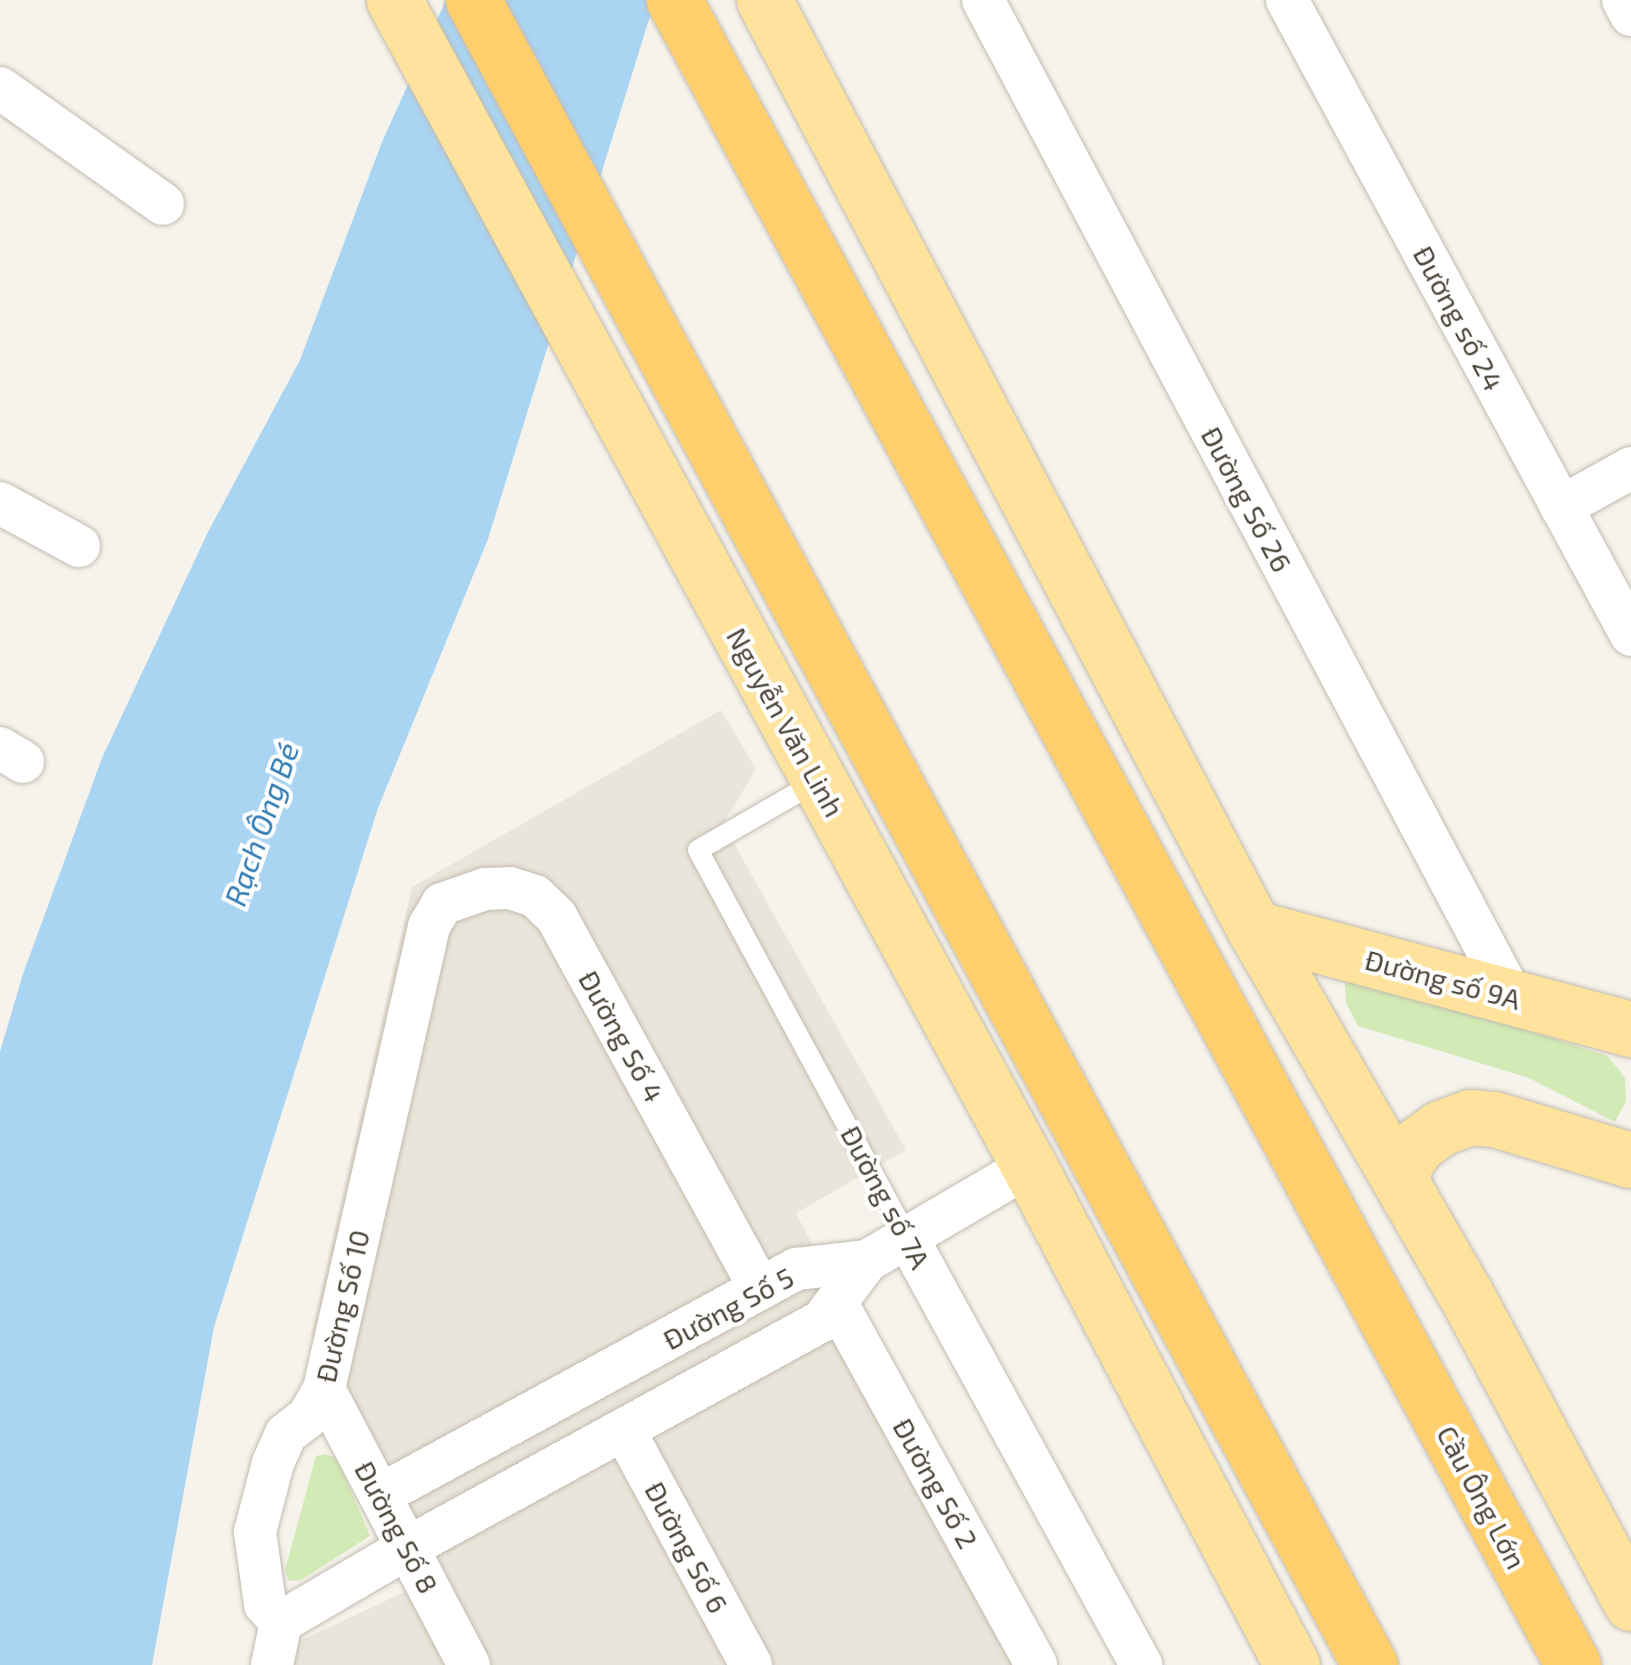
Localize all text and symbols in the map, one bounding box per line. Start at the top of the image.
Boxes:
street label: Đường số 24 [1407,240,1511,396]
street label: Đường Số 26 [1195,421,1299,577]
street label: Nguyễn Văn Linh [720,621,852,823]
water label: Rạch Ông Bé [216,738,306,910]
street label: Đường số 9A [1362,942,1524,1016]
street label: Đường Số 4 [572,965,672,1107]
street label: Đường số 7A [834,1120,938,1274]
street label: Đường Số 10 [308,1226,376,1386]
street label: Đường Số 5 [657,1260,799,1356]
street label: Đường Số 2 [887,1412,985,1554]
street label: Cầu Ông Lớn [1430,1420,1534,1574]
street label: Đường Số 8 [348,1455,446,1599]
street label: Đường Số 6 [638,1476,736,1618]

